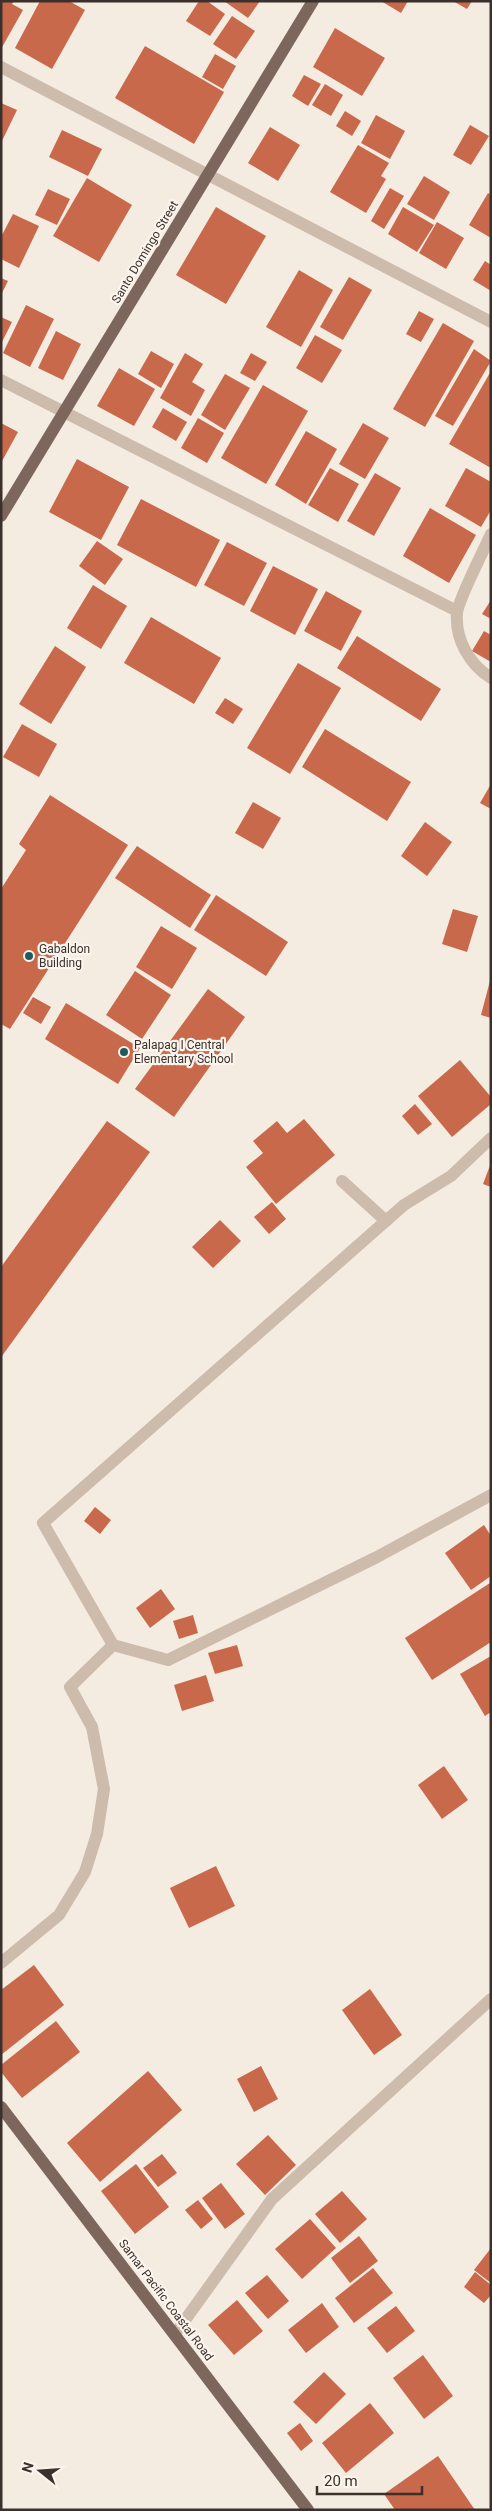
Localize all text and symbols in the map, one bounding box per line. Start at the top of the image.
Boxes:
street label: Santo Domingo Street [109,198,181,306]
place label: Gabaldon Building [39,942,90,970]
marker: Gabaldon Building [23,950,35,962]
place label: Palapag I Central Elementary School [134,1038,234,1066]
marker: Palapag I Central Elementary School [118,1046,130,1058]
street label: Samar Pacific Coastal Road [116,2237,216,2363]
north arrow [15,2446,65,2496]
text: N [18,2460,37,2474]
scale bar [317,2464,422,2496]
text: 20 m [324,2472,358,2490]

